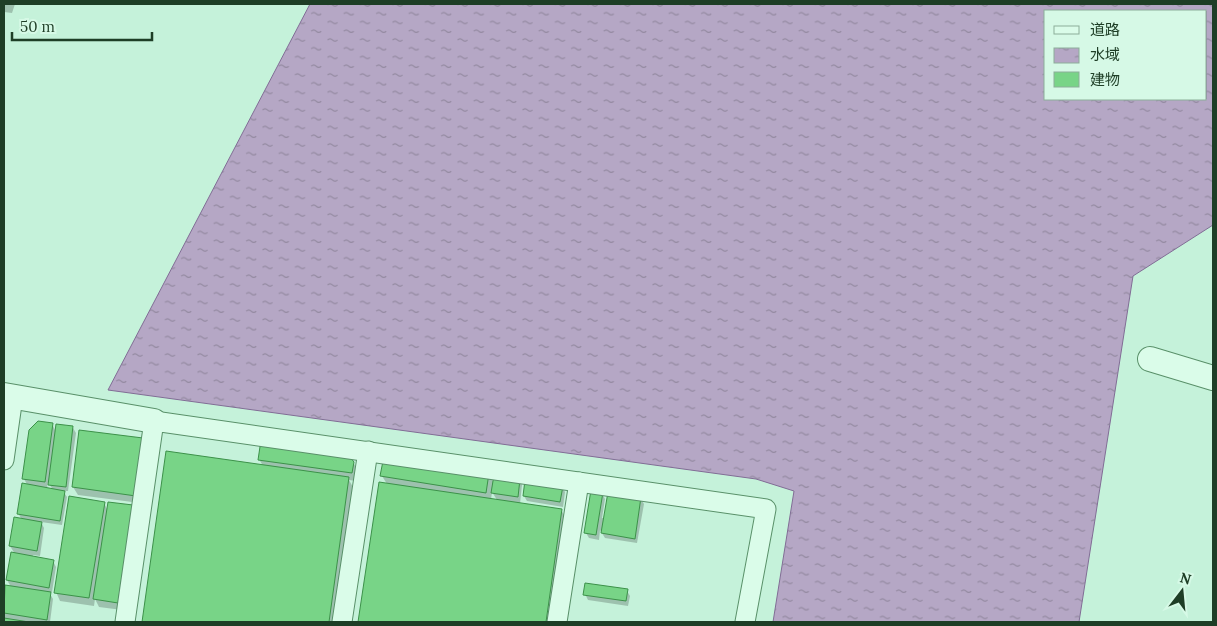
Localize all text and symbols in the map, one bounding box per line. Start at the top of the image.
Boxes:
scale bar [12,10,152,42]
legend [1044,10,1207,100]
text: 50 m [20,17,55,36]
text: 道路 [1090,20,1120,39]
text: 水域 [1090,45,1120,64]
text: 建物 [1090,70,1120,89]
north arrow [1157,566,1207,616]
text: N [1178,568,1193,589]

